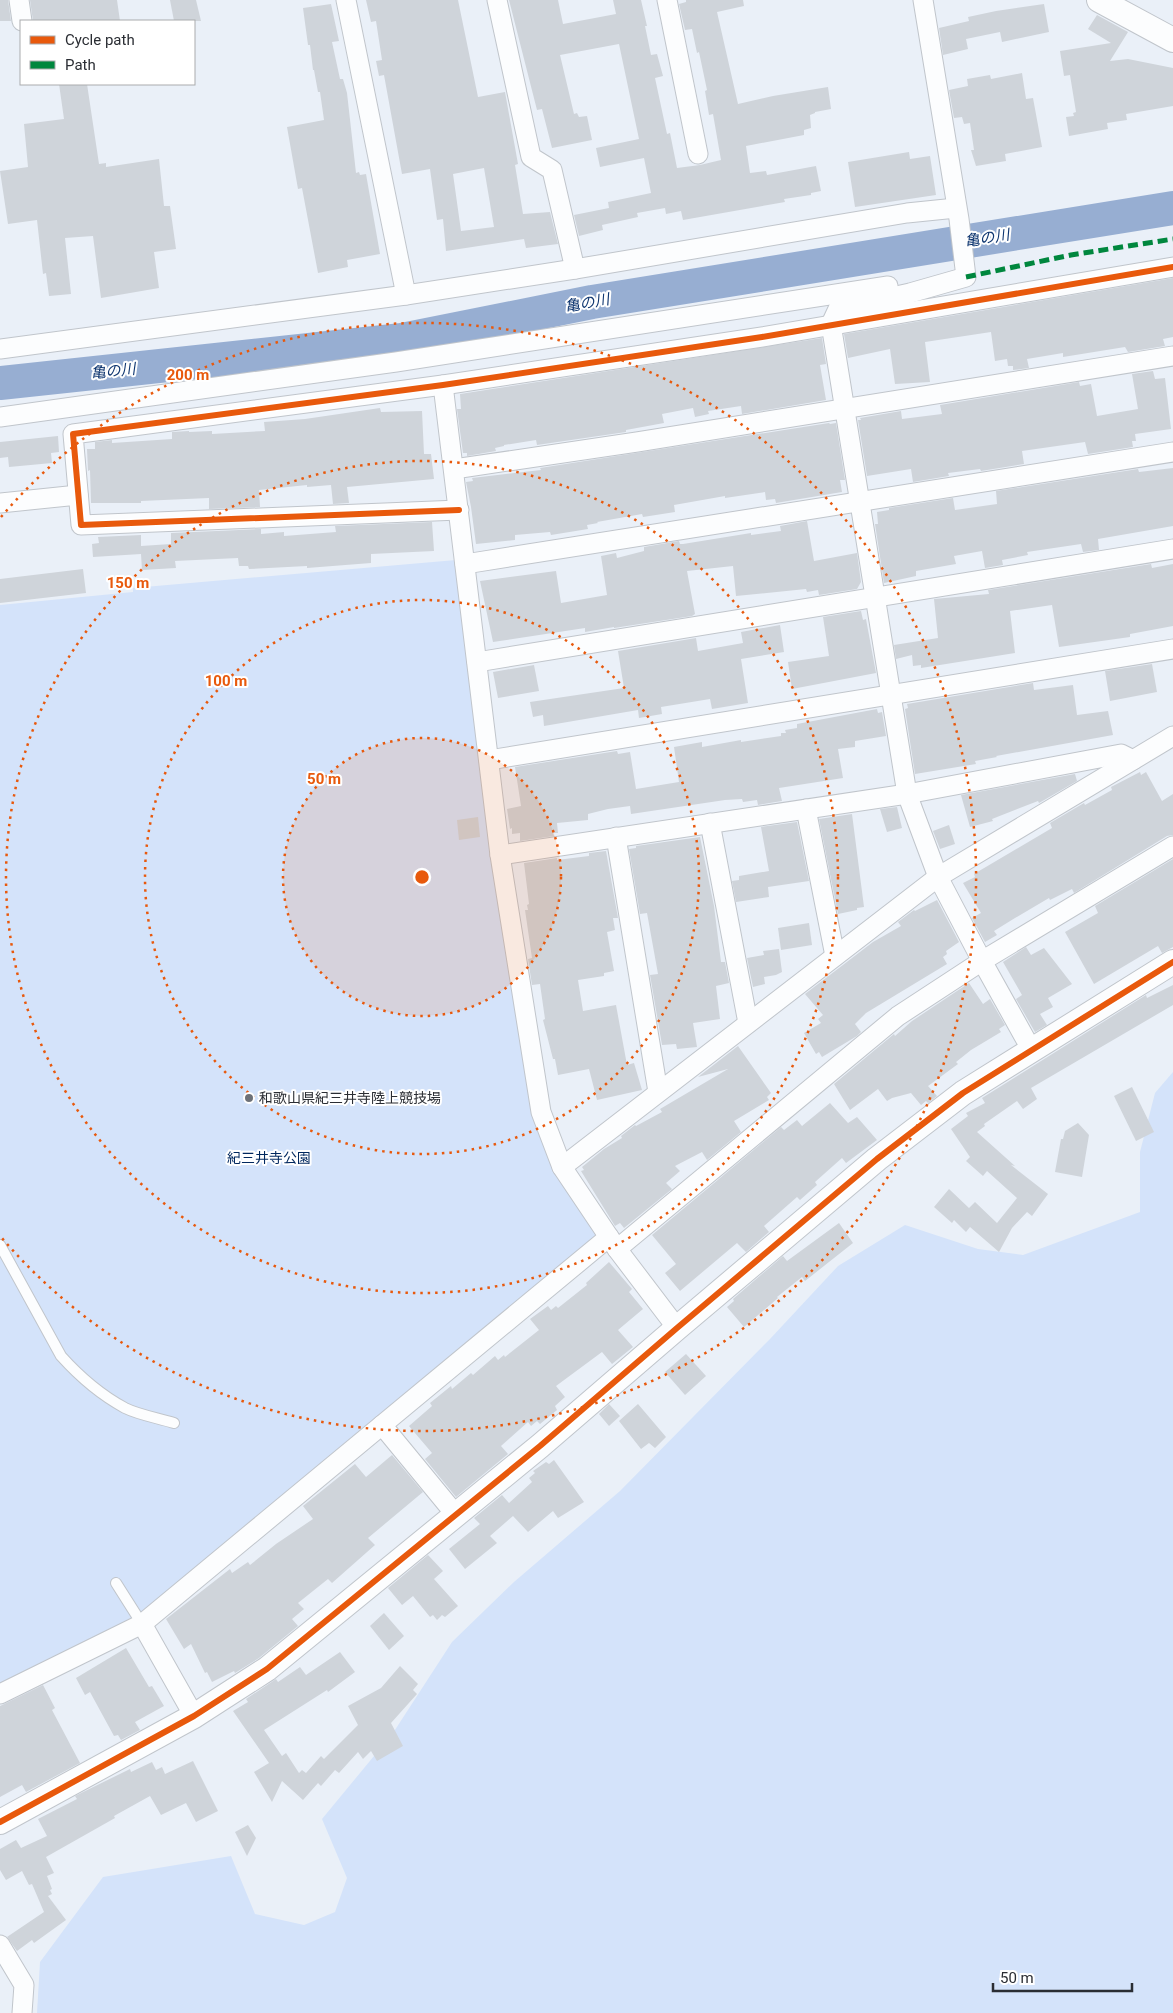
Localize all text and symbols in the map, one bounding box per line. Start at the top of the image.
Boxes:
legend [20,20,195,85]
text: Cycle path [65,31,135,49]
text: Path [65,56,96,74]
water label: 亀の川 [963,225,1013,250]
water label: 亀の川 [563,290,613,316]
water label: 亀の川 [90,359,138,382]
text: 200 m [167,366,209,384]
text: 150 m [107,574,149,592]
text: 100 m [205,672,247,690]
text: 50 m [307,770,341,788]
centre of rings [413,868,431,886]
place label: 和歌山県紀三井寺陸上競技場 [259,1090,441,1106]
marker: 和歌山県紀三井寺陸上競技場 [243,1092,255,1104]
park label: 紀三井寺公園 [227,1150,311,1166]
scale bar [993,1960,1132,1992]
text: 50 m [1000,1969,1034,1987]

